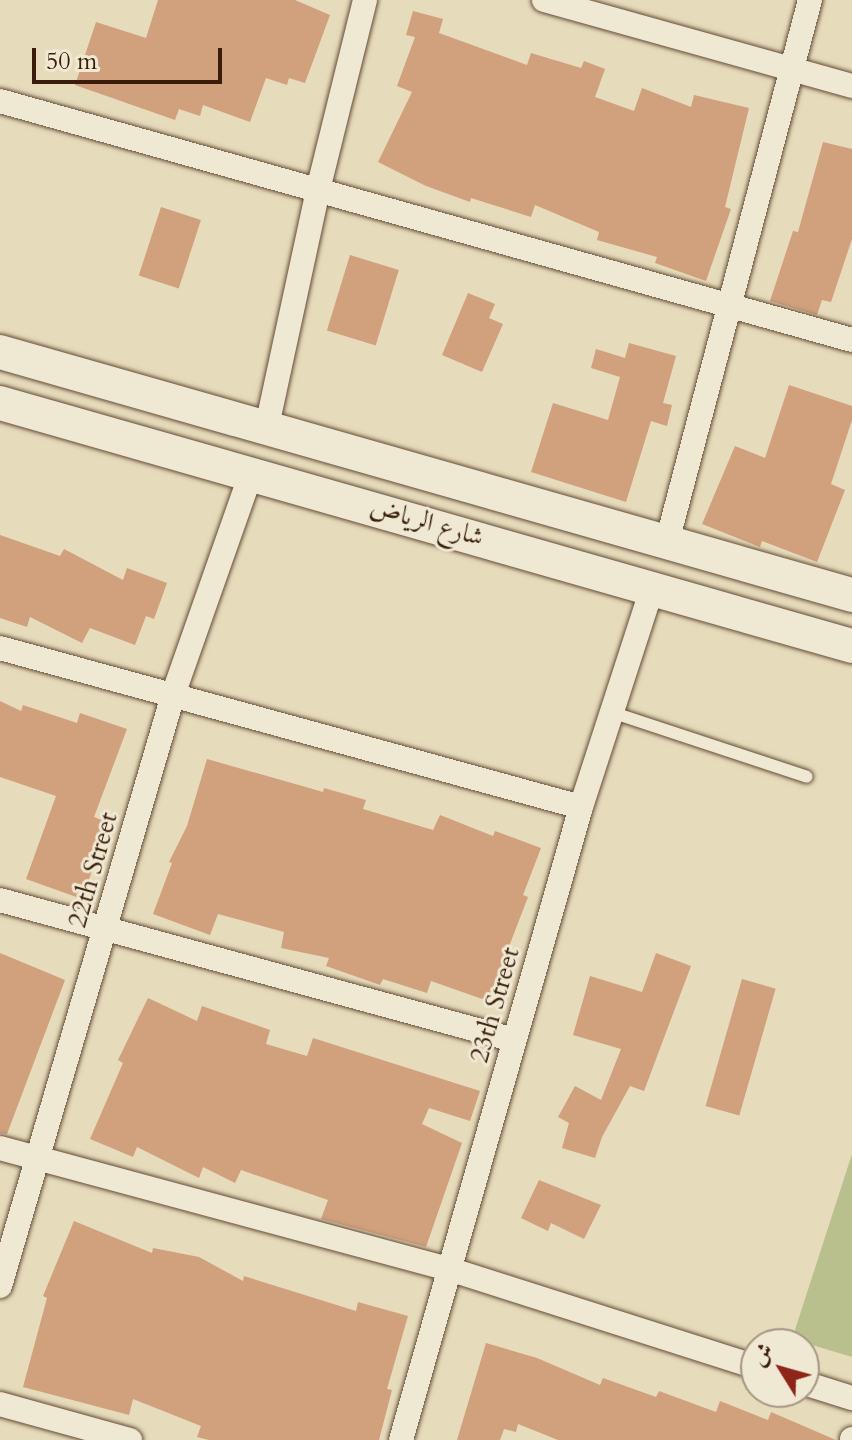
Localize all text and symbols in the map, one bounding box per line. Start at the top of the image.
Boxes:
scale bar [36,32,226,82]
text: 50 m [46,45,97,78]
street label: شارع الرياض [367,491,487,553]
street label: 22th Street [62,809,124,931]
street label: 23th Street [464,944,526,1066]
north arrow [740,1328,820,1408]
text: ش [744,1337,781,1373]

